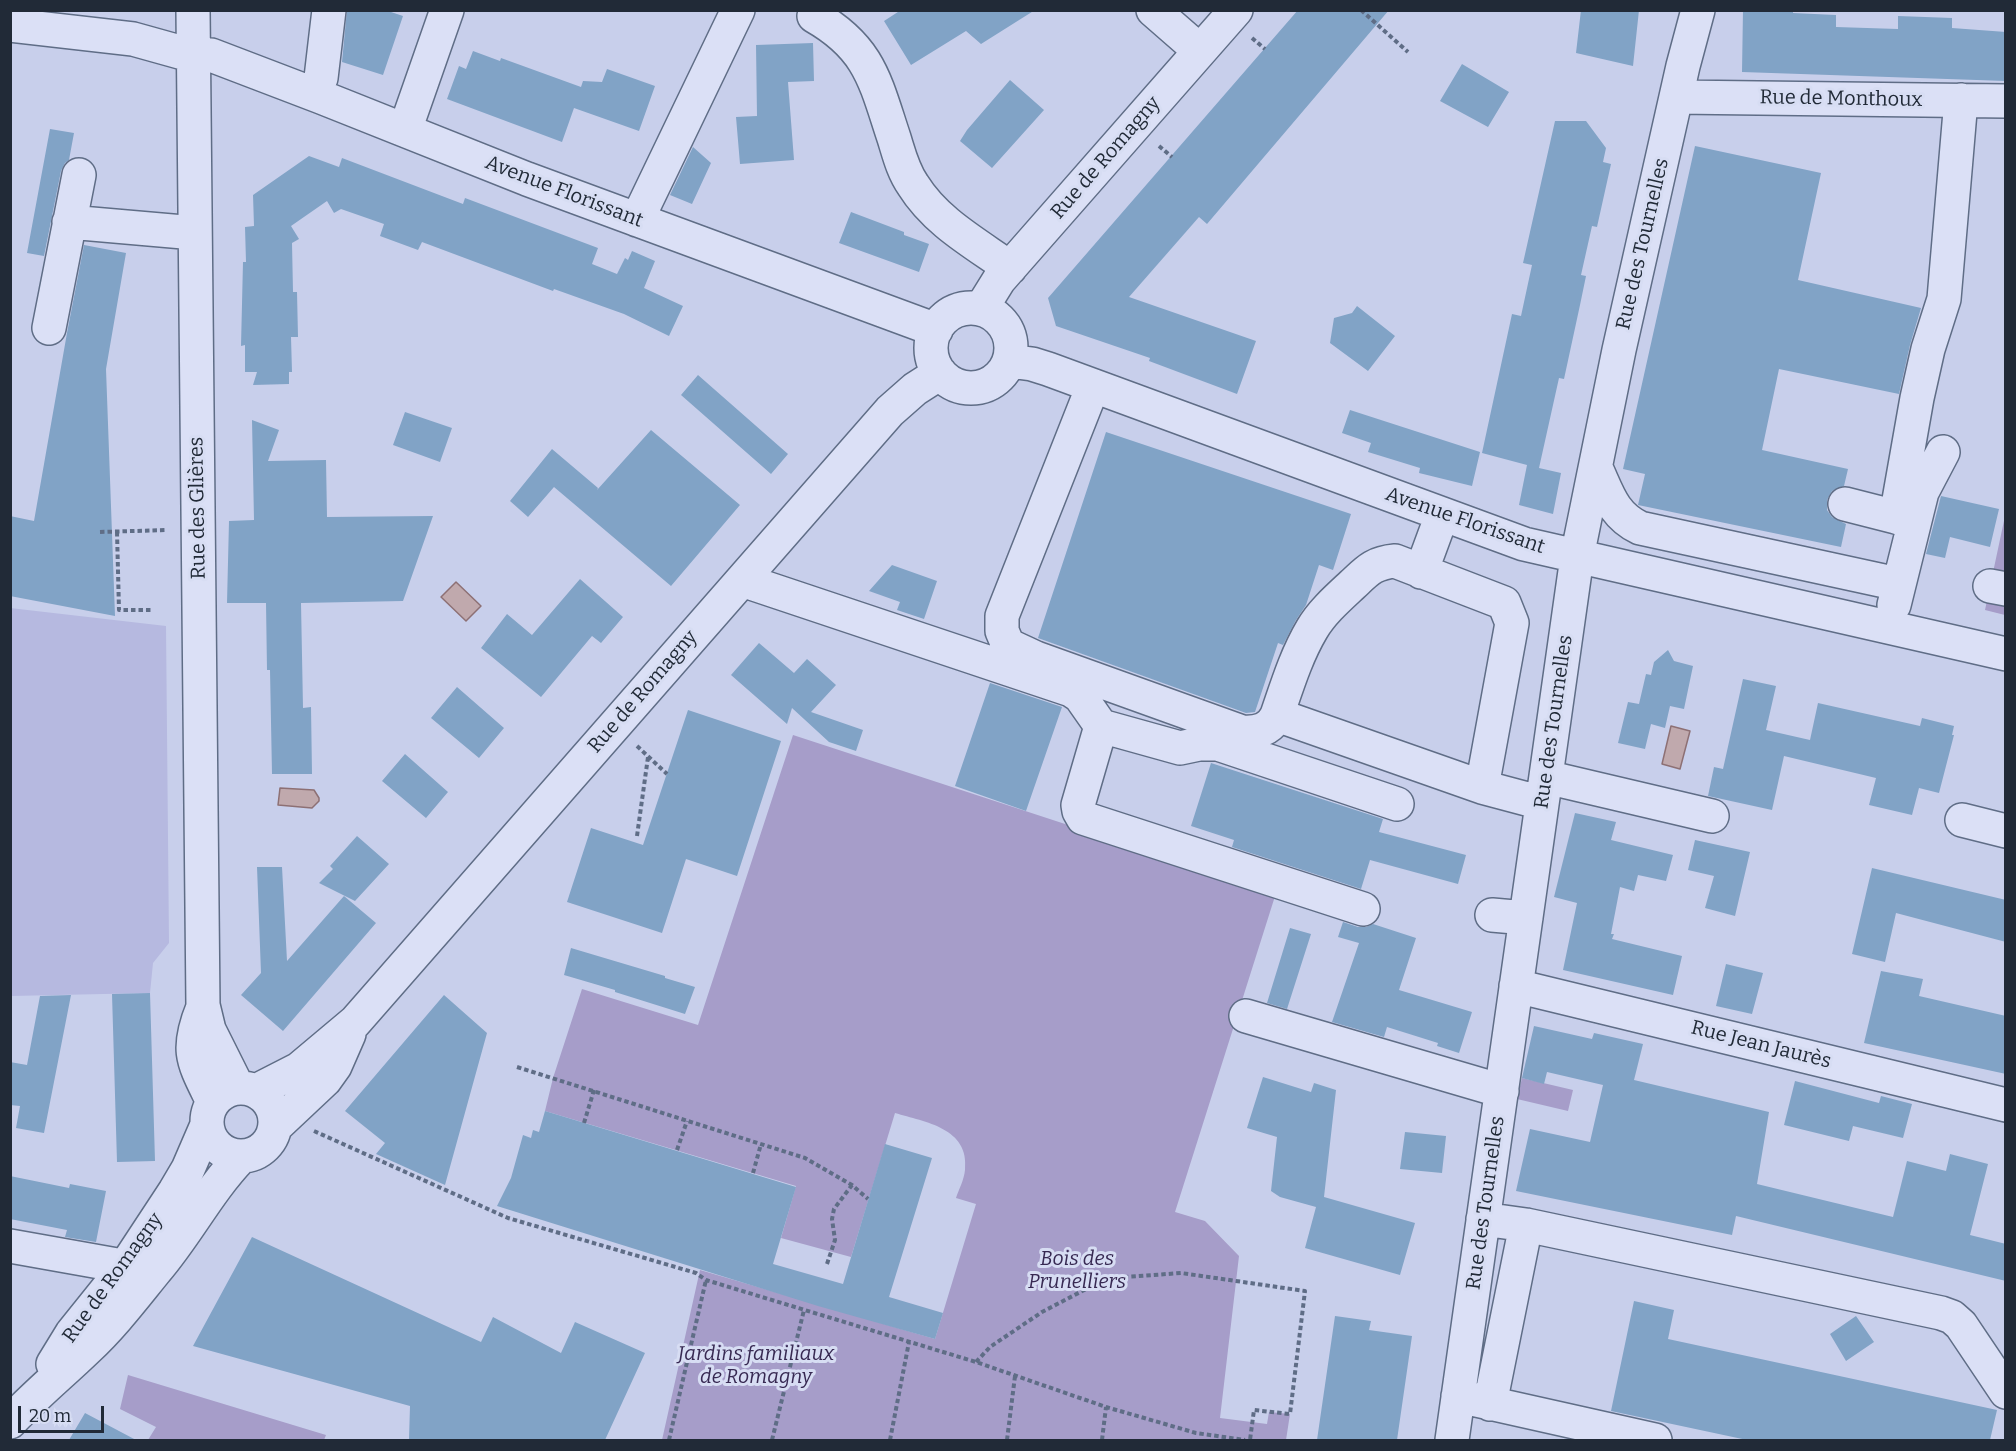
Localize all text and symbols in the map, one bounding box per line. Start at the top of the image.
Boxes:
street label: Rue de Monthoux [1759,86,1923,112]
street label: Rue de Romagny [1046,92,1166,224]
street label: Avenue Florissant [482,151,646,233]
street label: Rue des Tournelles [1612,156,1674,332]
street label: Rue des Glières [185,437,211,579]
street label: Avenue Florissant [1382,482,1548,560]
street label: Rue de Romagny [583,626,703,758]
street label: Rue des Tournelles [1530,634,1578,810]
street label: Rue Jean Jaurès [1688,1016,1834,1074]
street label: Rue des Tournelles [1462,1115,1510,1291]
street label: Rue de Romagny [58,1208,168,1348]
park label: Bois des Prunelliers [1028,1247,1126,1294]
park label: Jardins familiaux de Romagny [678,1342,834,1389]
scale bar [21,1394,106,1432]
text: 20 m [29,1405,71,1427]

